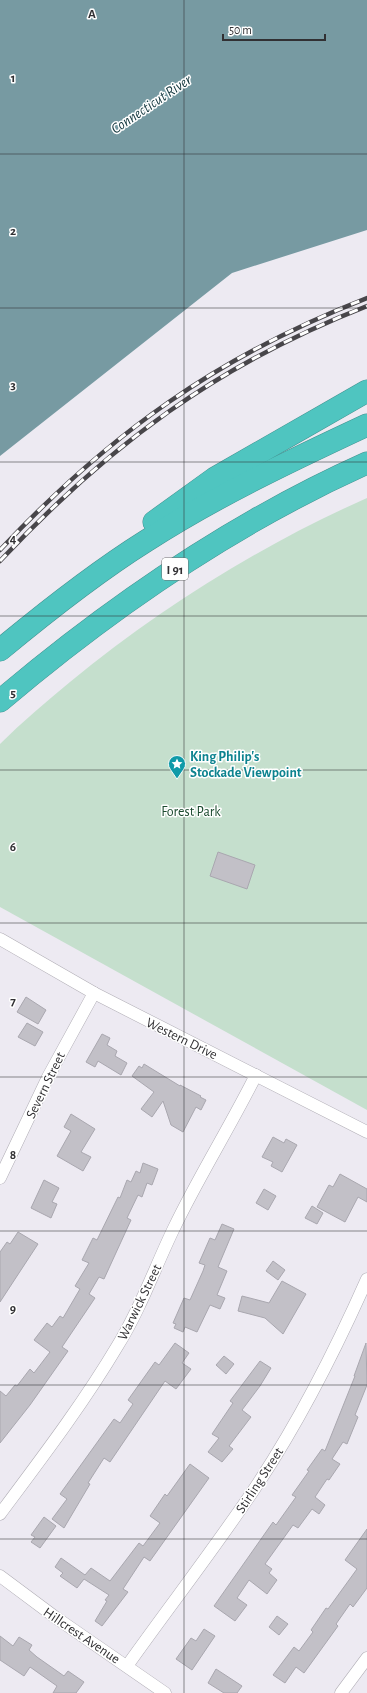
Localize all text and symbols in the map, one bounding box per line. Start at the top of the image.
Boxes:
text: A [88,8,96,21]
scale bar [223,16,325,42]
text: 50 m [229,24,252,36]
text: 1 [11,72,15,85]
water label: Connecticut River [108,72,195,137]
text: 2 [10,225,16,238]
text: 3 [10,379,16,392]
text: 4 [10,533,17,546]
road number: I 91 [162,558,188,580]
text: 5 [10,687,16,700]
place label: King Philip's Stockade Viewpoint [190,750,302,780]
place icon: King Philip's Stockade Viewpoint [167,754,187,779]
park label: Forest Park [161,805,221,819]
text: 6 [10,841,16,854]
text: 7 [10,995,16,1008]
street label: Western Drive [144,1016,219,1062]
street label: Severn Street [24,1050,68,1121]
text: 8 [10,1149,16,1162]
street label: Warwick Street [115,1262,165,1343]
text: 9 [10,1303,16,1316]
street label: Stirling Street [234,1445,286,1516]
street label: Hillcrest Avenue [41,1605,122,1666]

